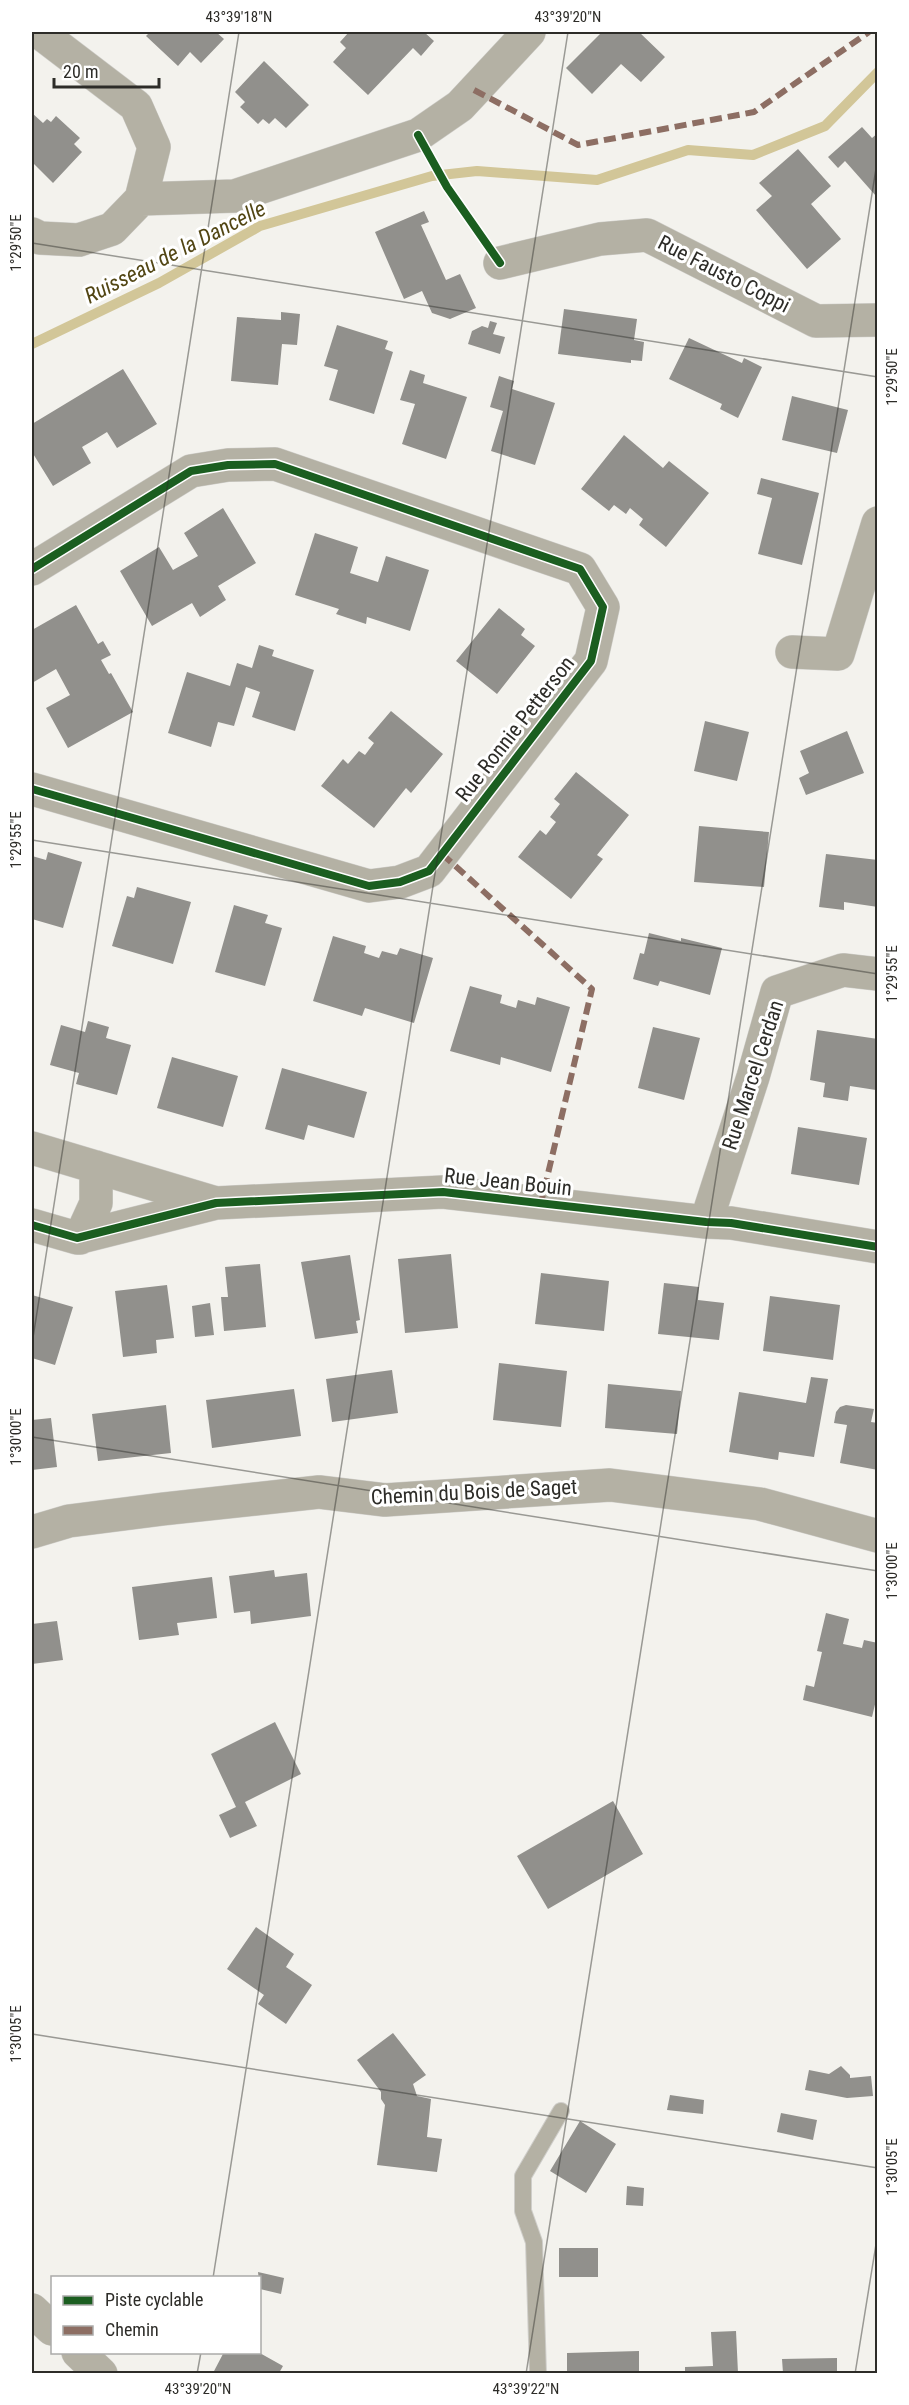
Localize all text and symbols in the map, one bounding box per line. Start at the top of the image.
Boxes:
text: 43°39'18"N [206,8,272,26]
text: 43°39'20"N [535,8,601,26]
scale bar [54,51,159,89]
text: 20 m [63,61,98,82]
water label: Ruisseau de la Dancelle [80,196,270,308]
text: 1°29'50"E [7,214,25,272]
street label: Rue Fausto Coppi [654,230,794,318]
text: 1°29'50"E [883,348,901,406]
street label: Rue Ronnie Petterson [451,652,579,806]
text: 1°29'55"E [7,811,25,869]
text: 1°29'55"E [883,945,901,1003]
street label: Rue Marcel Cerdan [718,997,788,1153]
street label: Rue Jean Bouin [443,1163,573,1201]
text: 1°30'00"E [7,1408,25,1466]
street label: Chemin du Bois de Saget [370,1475,578,1509]
text: 1°30'00"E [883,1542,901,1600]
text: 1°30'05"E [7,2005,25,2063]
text: 1°30'05"E [883,2138,901,2196]
legend [51,2276,261,2354]
text: Piste cyclable [105,2289,203,2310]
text: Chemin [105,2319,159,2340]
text: 43°39'20"N [165,2380,231,2398]
text: 43°39'22"N [493,2380,559,2398]

